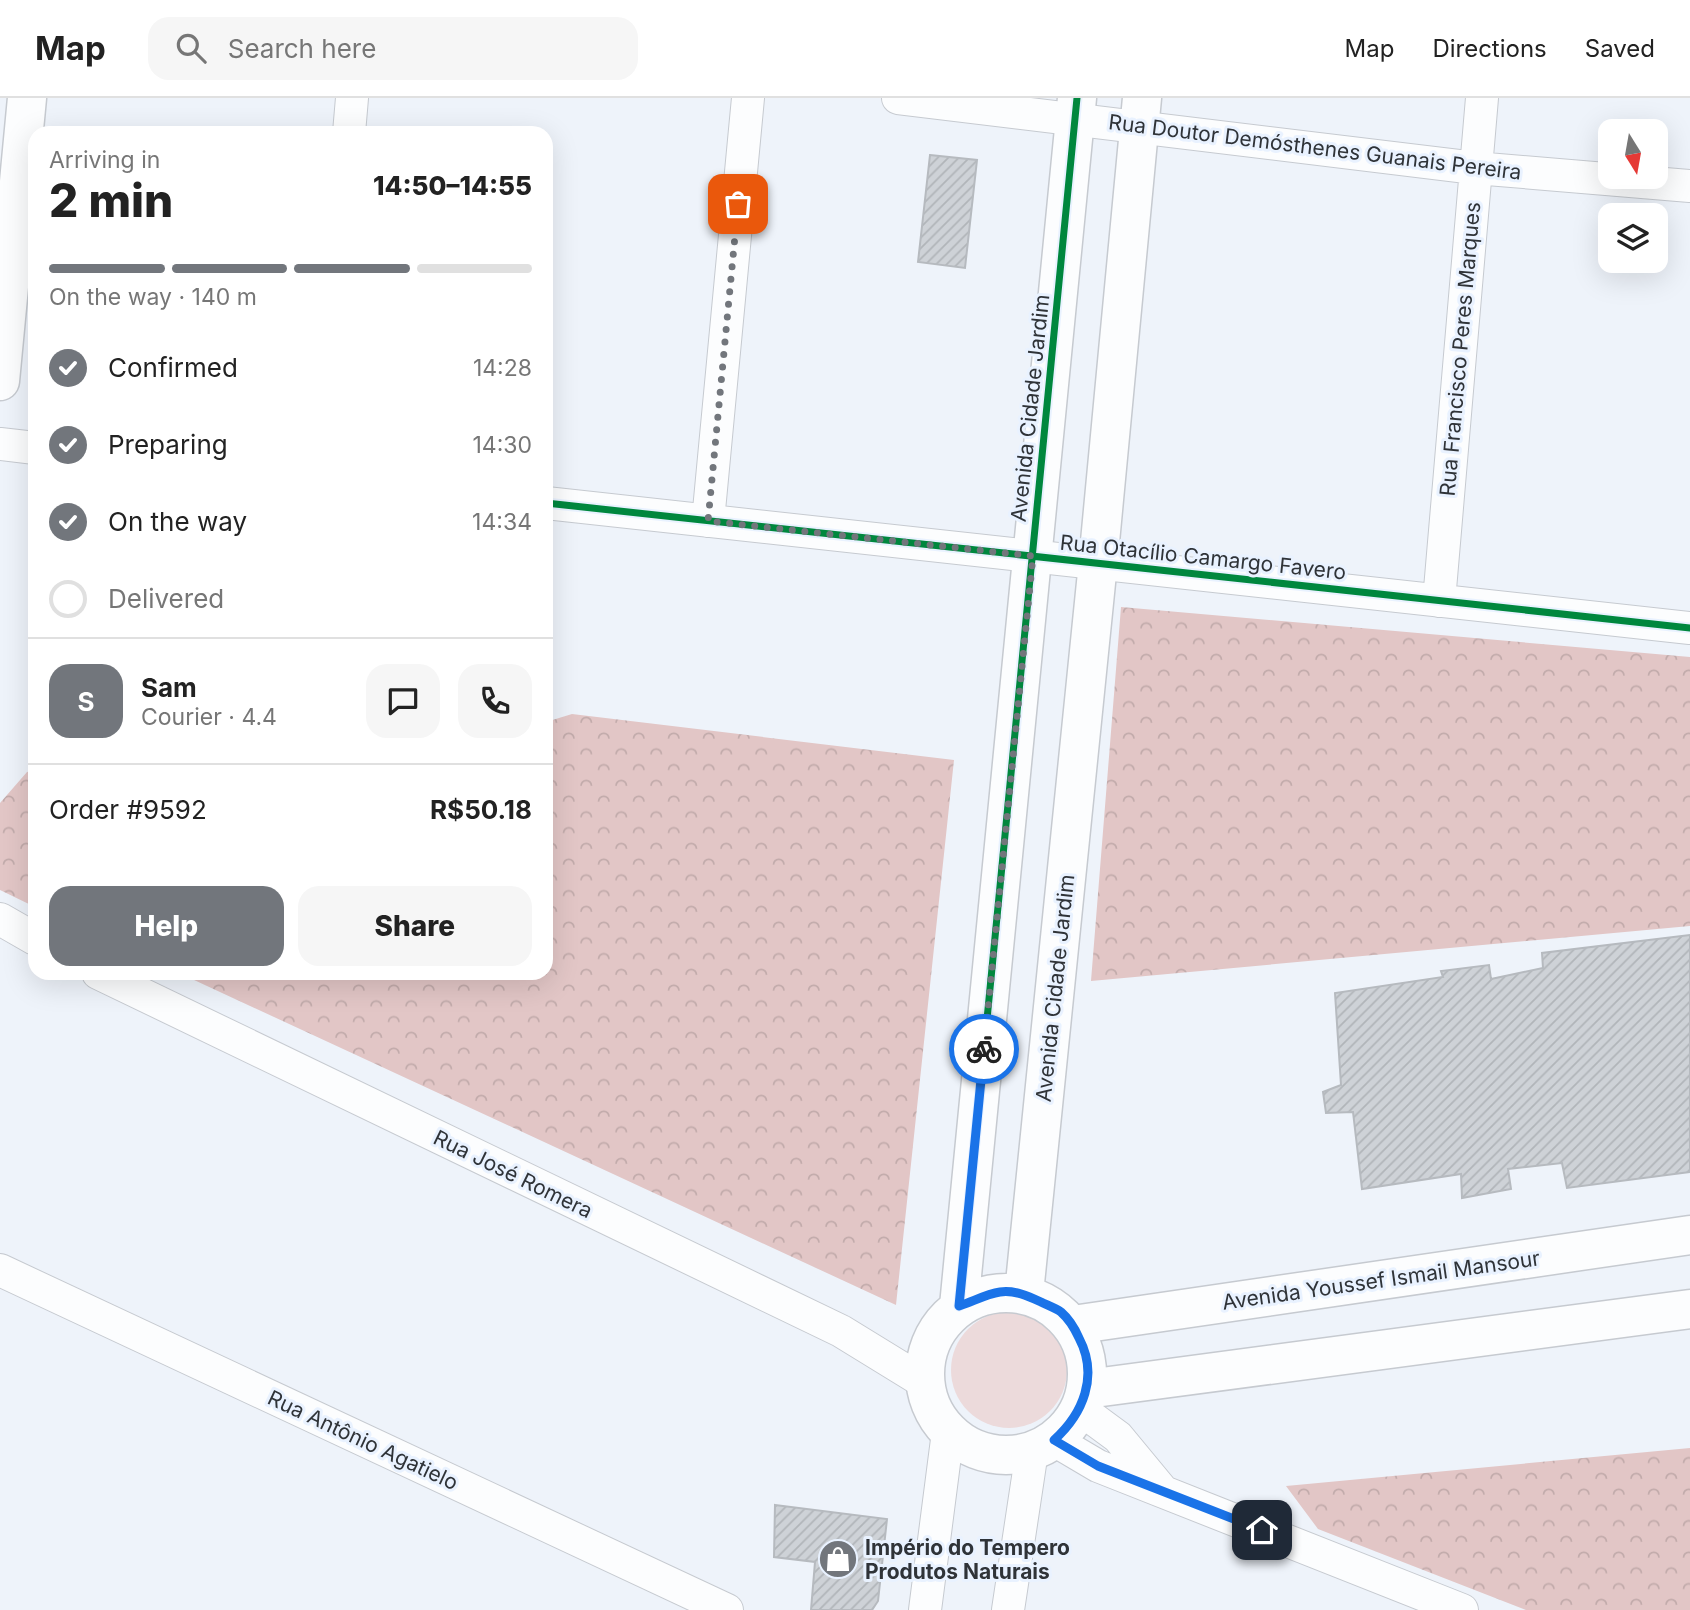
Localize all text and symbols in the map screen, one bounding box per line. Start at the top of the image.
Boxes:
search box [148,17,638,80]
text: Map [35,28,106,68]
icon: search [172,29,210,67]
text: Search here [228,33,376,64]
text: Map [1345,34,1394,63]
text: Directions [1432,34,1547,63]
text: Saved [1585,34,1655,63]
street label: Rua Doutor Demósthenes Guanais Pereira [1107,109,1523,185]
north arrow [1598,119,1668,189]
map controls [1598,119,1668,273]
text: Arriving in [49,146,160,174]
text: 14:50–14:55 [373,170,532,201]
text: 2 min [49,172,173,228]
pin [708,174,768,234]
icon: bag [719,185,757,223]
street label: Rua Francisco Peres Marques [1435,201,1485,497]
button: layers [1598,203,1668,273]
text: On the way · 140 m [49,283,257,311]
street label: Avenida Cidade Jardim [1006,293,1054,523]
icon: check [49,349,87,387]
text: Confirmed [108,352,238,383]
text: 14:28 [473,354,532,382]
icon: check [49,426,87,464]
text: Preparing [108,429,228,460]
text: 14:30 [472,431,532,459]
icon: check [49,503,87,541]
text: On the way [108,506,247,537]
text: 14:34 [472,508,532,536]
street label: Rua Otacílio Camargo Favero [1059,530,1347,584]
text: Delivered [108,583,224,614]
button: chat [366,664,440,738]
button: phone [458,664,532,738]
text: Sam [141,672,197,703]
text: S [77,686,95,717]
text: Courier · 4.4 [141,703,277,731]
text: Order #9592 [49,794,207,825]
text: R$50.18 [430,794,532,825]
street label: Avenida Cidade Jardim [1031,873,1079,1103]
button: Help [49,886,284,966]
button: Share [298,886,532,966]
courier [949,1014,1019,1084]
icon: bike [965,1030,1003,1068]
street label: Rua José Romera [430,1125,596,1223]
street label: Avenida Youssef Ismail Mansour [1220,1245,1542,1315]
street label: Rua Antônio Agatielo [264,1385,462,1495]
pin [1232,1500,1292,1560]
icon: home [1243,1511,1281,1549]
place label: Império do Tempero Produtos Naturais [865,1535,1070,1584]
shop icon: Império do Tempero Produtos Naturais [817,1538,859,1580]

